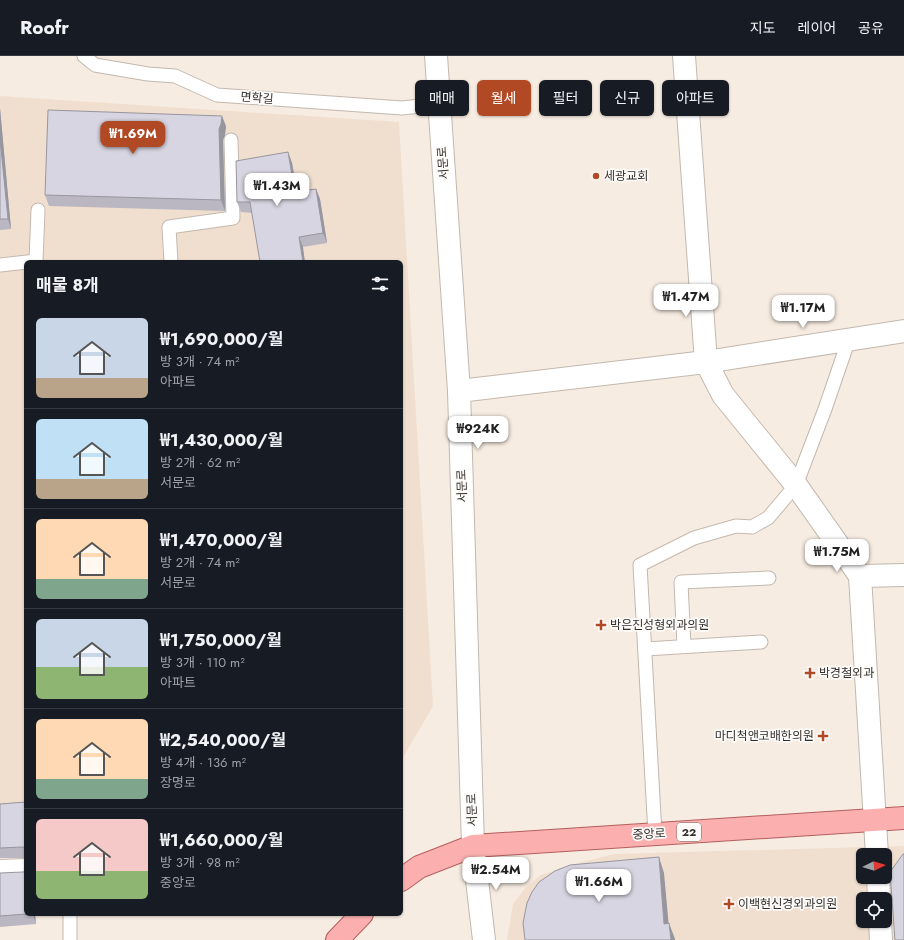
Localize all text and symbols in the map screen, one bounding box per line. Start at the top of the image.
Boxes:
text: Roofr [20,14,69,41]
text: 지도 [750,18,776,38]
text: 레이어 [798,18,836,38]
text: 공유 [858,18,884,38]
chip: 매매 [415,80,469,116]
chip: 월세 [477,80,531,116]
chip: 필터 [539,80,592,116]
chip: 신규 [600,80,654,116]
chip: 아파트 [662,80,729,116]
street label: 면학길 [240,88,274,108]
pin: ₩1.69M [100,121,166,155]
text: ₩1.69M [109,124,157,143]
street label: 서문로 [433,146,453,180]
place label: 세광교회 [604,167,648,185]
marker: 세광교회 [591,171,601,181]
pin: ₩1.43M [244,173,310,207]
text: ₩1.43M [253,176,301,195]
text: 매물 8개 [36,273,99,297]
icon: filters [369,273,391,295]
pin: ₩1.47M [653,284,719,318]
text: ₩1.47M [663,287,709,306]
pin: ₩1.17M [770,295,836,329]
text: ₩1.17M [781,298,825,317]
text: ₩1,690,000/월 [160,327,283,351]
icon: home [68,334,116,382]
text: 방 3개 · 74 m² [160,352,240,371]
text: 아파트 [160,372,196,391]
pin: ₩924K [450,416,506,450]
text: ₩924K [456,419,500,438]
text: ₩1,430,000/월 [160,428,283,452]
icon: home [68,435,116,483]
text: 방 2개 · 62 m² [160,453,240,472]
street label: 서문로 [452,469,472,503]
text: 서문로 [160,473,196,492]
text: ₩1,470,000/월 [160,528,283,552]
icon: home [68,535,116,583]
pin: ₩1.75M [804,539,870,573]
text: ₩1.75M [814,542,860,561]
text: 방 2개 · 74 m² [160,553,240,572]
text: 서문로 [160,573,196,592]
place label: 박은진성형외과의원 [610,616,709,634]
marker: 박은진성형외과의원 [595,619,607,631]
text: ₩1,750,000/월 [160,628,282,652]
icon: home [68,635,116,683]
text: 방 3개 · 110 m² [160,653,245,672]
place label: 박경철외과 [819,664,874,682]
marker: 박경철외과 [804,667,816,679]
text: 아파트 [160,673,196,692]
place label: 마디척앤코배한의원 [715,727,814,745]
text: ₩2,540,000/월 [160,728,286,752]
marker: 마디척앤코배한의원 [817,730,829,742]
icon: home [68,735,116,783]
text: 방 4개 · 136 m² [160,753,246,772]
text: 장명로 [160,773,196,792]
street label: 서문로 [462,793,482,827]
road number: 22 [677,823,701,841]
street label: 중앙로 [632,824,666,844]
text: ₩1,660,000/월 [160,828,283,852]
icon: home [68,835,116,883]
north arrow [856,848,892,884]
map controls [856,848,892,928]
text: 방 3개 · 98 m² [160,853,240,872]
pin: ₩2.54M [463,857,529,891]
text: ₩2.54M [471,860,521,879]
pin: ₩1.66M [566,869,632,903]
text: ₩1.66M [575,872,623,891]
text: 중앙로 [160,873,196,892]
button: locate [856,892,892,928]
place label: 이백현신경외과의원 [738,895,837,913]
marker: 이백현신경외과의원 [723,898,735,910]

